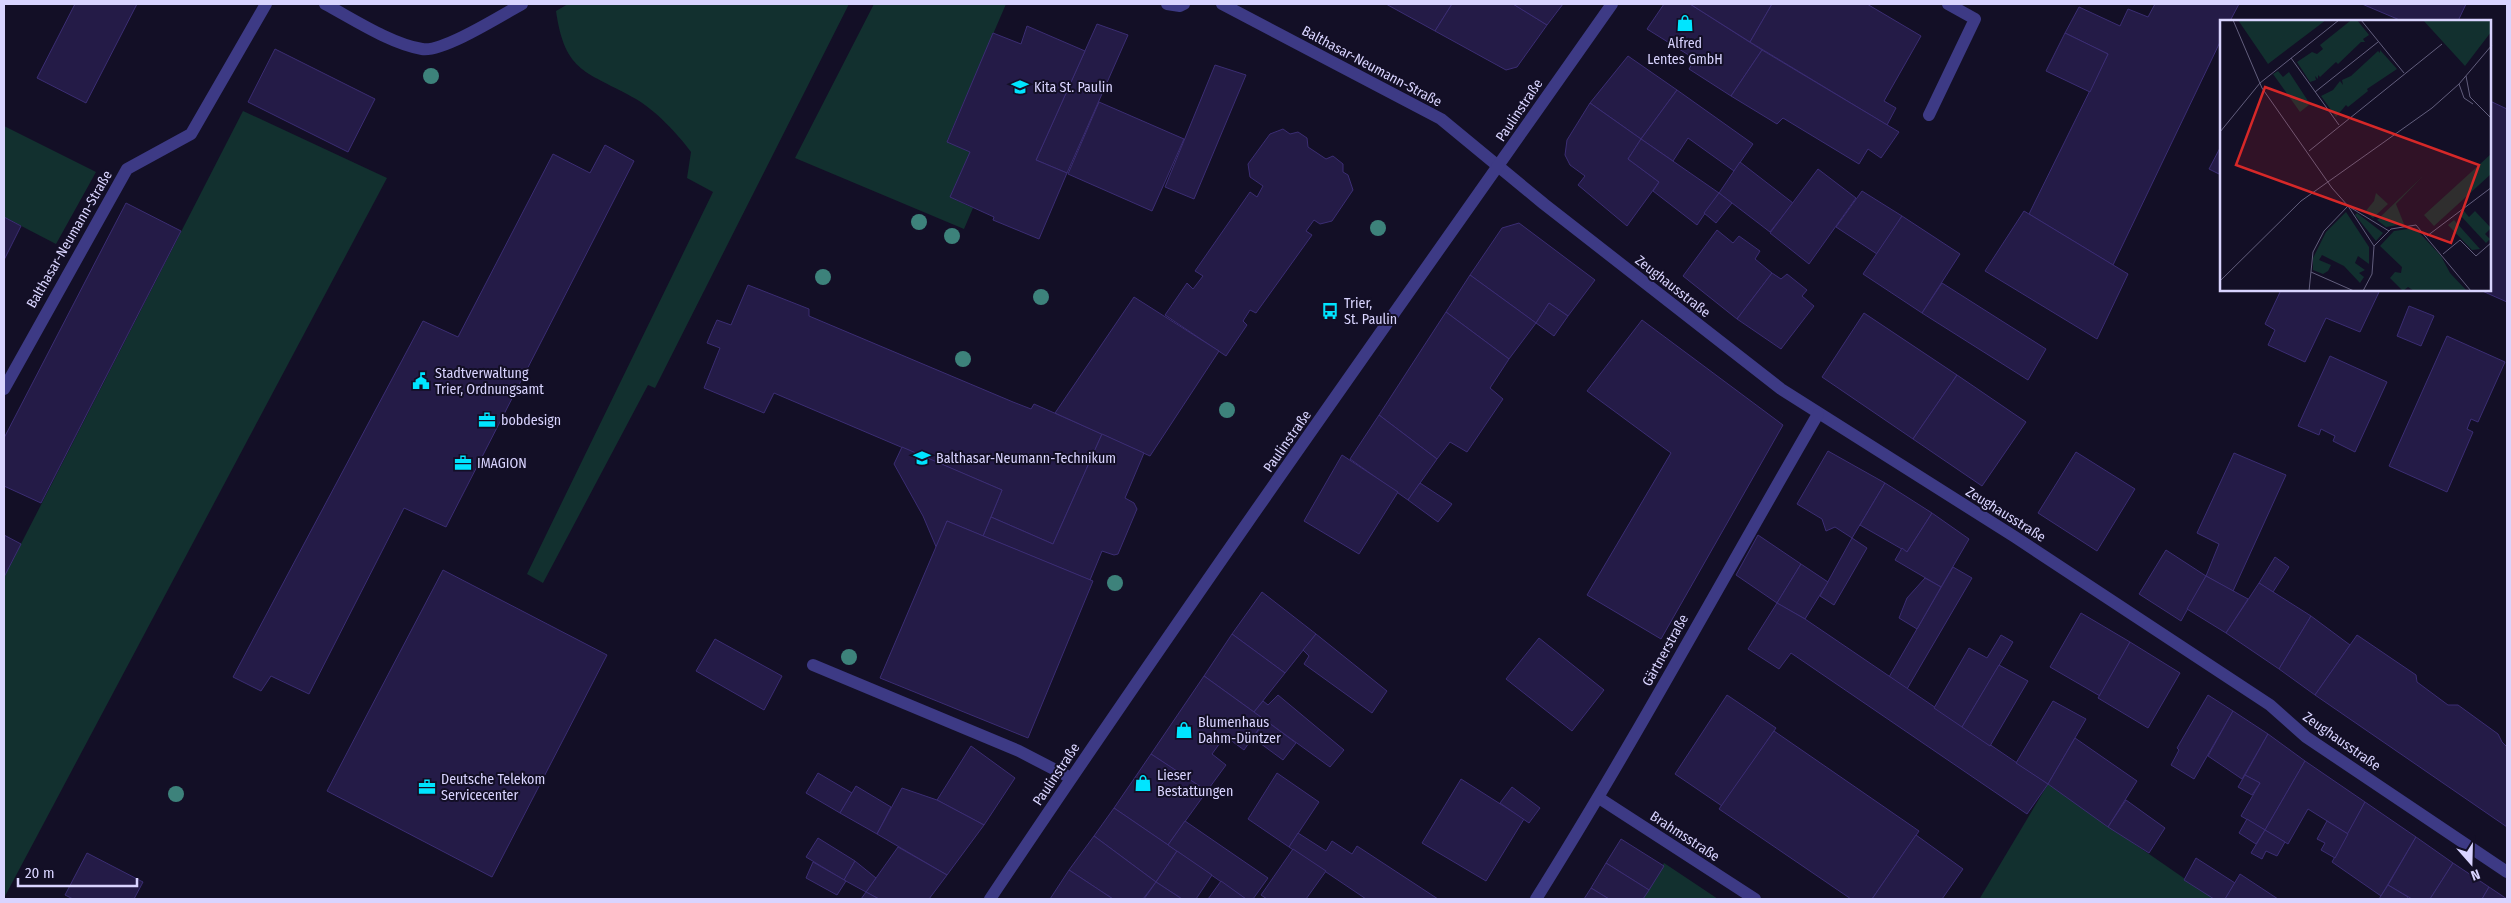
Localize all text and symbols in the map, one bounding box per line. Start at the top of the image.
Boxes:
shop icon: Alfred Lentes GmbH [1675,13,1695,33]
inset map [2220,20,2491,291]
street label: Balthasar-Neumann-Straße [1299,22,1445,111]
place label: Alfred Lentes GmbH [1647,35,1723,68]
street label: Paulinstraße [1492,76,1547,145]
school or university icon: Kita St. Paulin [1010,77,1030,97]
place label: Kita St. Paulin [1034,79,1113,96]
street label: Balthasar-Neumann-Straße [23,167,116,311]
street label: Zeughausstraße [1632,252,1714,321]
place label: Trier, St. Paulin [1344,295,1397,328]
bus stop icon: Trier, St. Paulin [1320,301,1340,321]
place label: Stadtverwaltung Trier, Ordnungsamt [435,365,544,398]
public building icon: Stadtverwaltung Trier, Ordnungsamt [411,371,431,391]
street label: Paulinstraße [1260,407,1315,476]
office icon: bobdesign [477,410,497,430]
place label: bobdesign [501,412,561,429]
school or university icon: Balthasar-Neumann-Technikum [912,448,932,468]
place label: Balthasar-Neumann-Technikum [936,450,1116,467]
office icon: IMAGION [453,453,473,473]
place label: IMAGION [477,455,527,472]
street label: Zeughausstraße [1963,483,2049,546]
street label: Gärtnerstraße [1639,611,1692,689]
street label: Zeughausstraße [2300,708,2384,774]
place label: Blumenhaus Dahm-Düntzer [1198,714,1281,747]
shop icon: Blumenhaus Dahm-Düntzer [1174,720,1194,740]
street label: Paulinstraße [1029,740,1084,809]
place label: Lieser Bestattungen [1157,767,1233,800]
place label: Deutsche Telekom Servicecenter [441,771,545,804]
shop icon: Lieser Bestattungen [1133,773,1153,793]
office icon: Deutsche Telekom Servicecenter [417,777,437,797]
street label: Brahmsstraße [1647,808,1723,865]
north arrow [2446,838,2496,888]
scale bar [18,856,136,888]
text: 20 m [25,864,55,882]
text: N [2468,865,2482,884]

